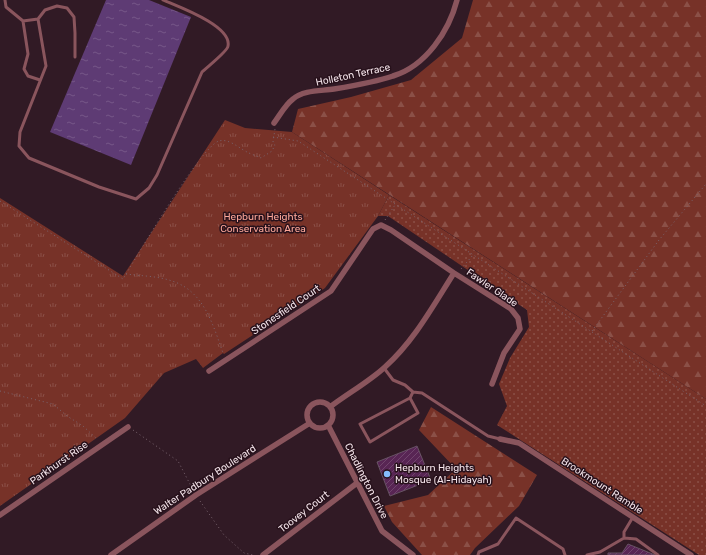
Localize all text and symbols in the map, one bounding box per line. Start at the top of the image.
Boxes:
street label: Holleton Terrace [315,61,392,89]
park label: Hepburn Heights Conservation Area [220,211,306,235]
street label: Fawler Glade [464,266,520,310]
street label: Stonesfield Court [249,282,323,338]
street label: Parkhurst Rise [28,438,91,487]
street label: Chadlington Drive [342,441,390,521]
street label: Walter Padbury Boulevard [152,442,258,518]
street label: Brookmount Ramble [559,455,645,517]
place label: Hepburn Heights Mosque (Al-Hidayah) [395,462,492,486]
marker: Hepburn Heights Mosque (Al-Hidayah) [382,469,392,479]
street label: Toovey Court [276,489,332,535]

